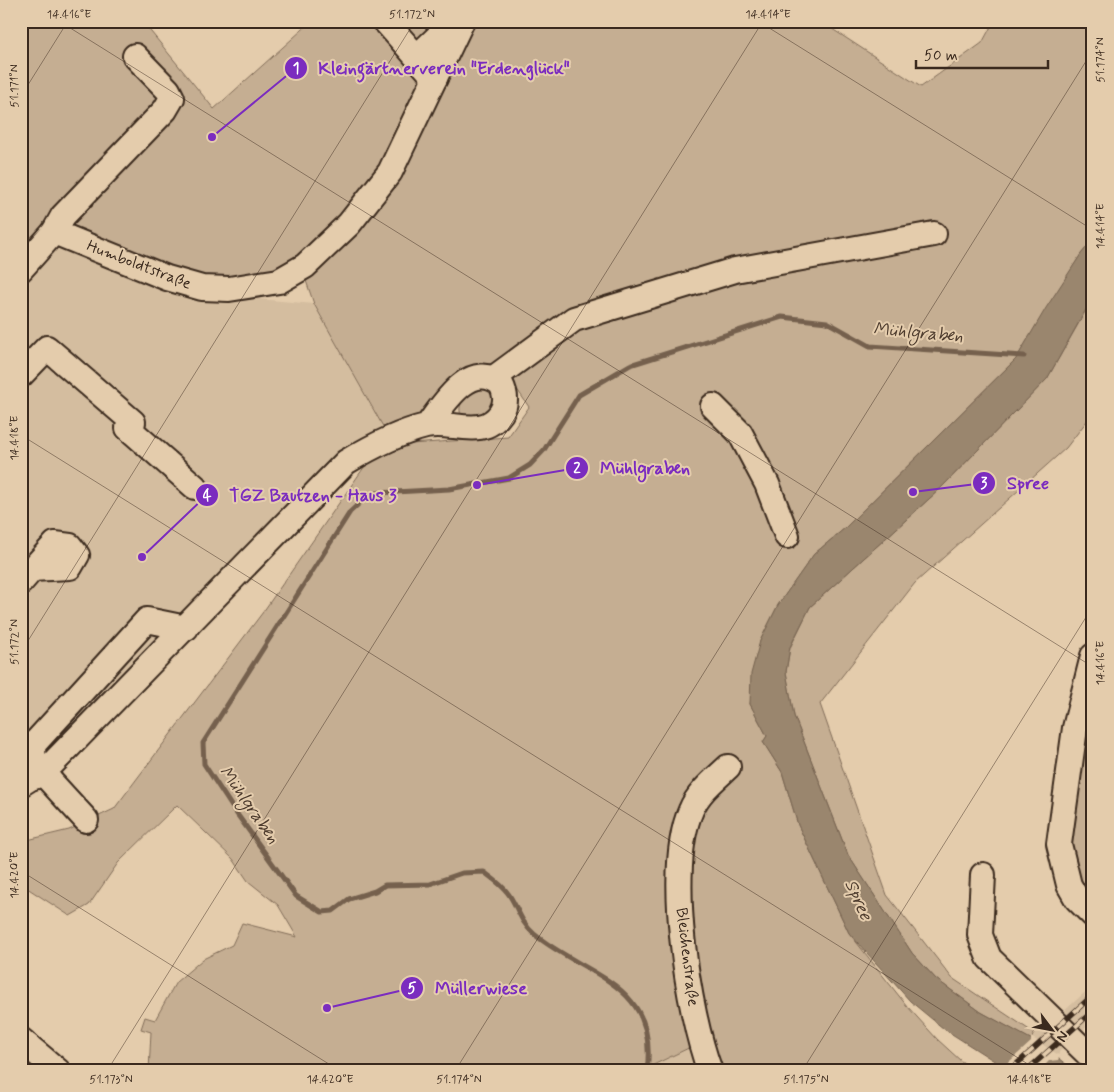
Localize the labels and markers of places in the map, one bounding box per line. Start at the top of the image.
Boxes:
callout: Kleingärtnerverein "Erdenglück" [283,51,579,84]
callout: Mühlgraben [565,452,700,485]
callout: Spree [972,467,1059,500]
callout: TGZ Bautzen - Haus 3 [194,479,406,512]
callout: Müllerwiese [400,972,537,1005]

